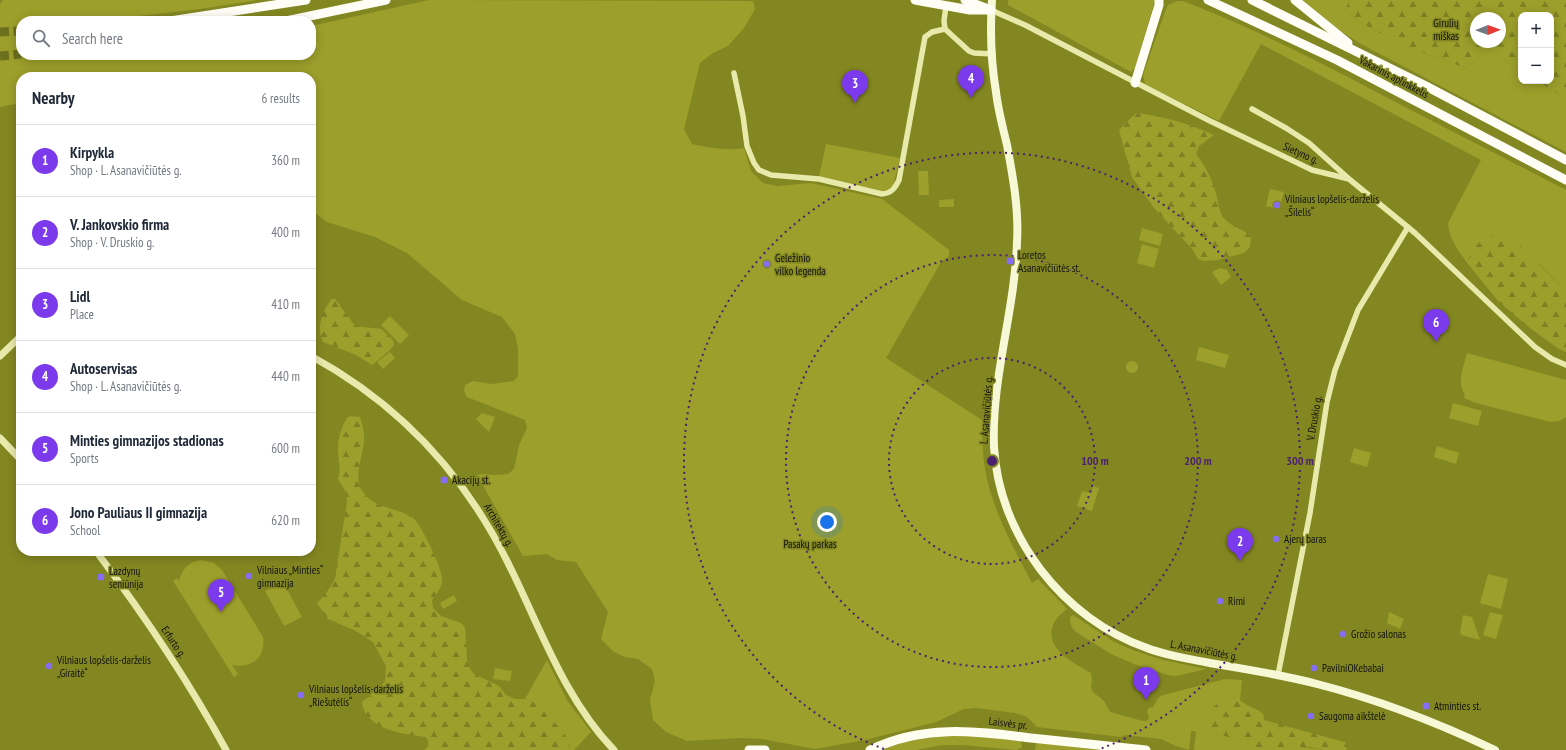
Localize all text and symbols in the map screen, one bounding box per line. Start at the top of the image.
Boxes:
north arrow [1470,12,1506,48]
map controls [1518,12,1554,84]
button: + [1518,12,1554,48]
search box [16,16,316,60]
park label: Girulių miškas [1433,16,1459,43]
icon: search [30,27,52,49]
text: Search here [62,29,123,48]
button: − [1518,48,1554,84]
street label: Vakarinis aplinkkelis [1356,52,1432,101]
pin: 4 [958,65,984,98]
pin: 3 [842,70,868,103]
text: Nearby [32,87,75,109]
text: 6 results [261,90,300,107]
street label: Sietyno g. [1281,139,1321,167]
text: Kirpykla [70,143,114,162]
text: 1 [42,152,48,169]
text: 360 m [271,152,300,169]
text: Shop · L. Asanavičiūtės g. [70,162,182,179]
place label: Vilniaus lopšelis-darželis „Šilelis“ [1284,192,1379,219]
marker: Vilniaus lopšelis-darželis „Šilelis“ [1272,200,1282,210]
text: V. Jankovskio firma [70,215,169,234]
text: 2 [42,224,48,241]
text: 400 m [271,224,300,241]
text: Shop · V. Druskio g. [70,234,154,251]
place label: Loretos Asanavičiūtės st. [1018,248,1081,275]
place label: Geležinio vilko legenda [775,251,826,278]
marker: Loretos Asanavičiūtės st. [1005,256,1015,266]
marker: Geležinio vilko legenda [762,259,772,269]
text: Lidl [70,287,90,306]
text: 3 [42,296,48,313]
text: 410 m [271,296,300,313]
text: Place [70,306,94,323]
pin: 6 [1423,309,1449,342]
text: Autoservisas [70,359,137,378]
text: 4 [42,368,48,385]
text: 440 m [271,368,300,385]
street label: L. Asanavičiūtės g. [977,375,995,445]
text: Shop · L. Asanavičiūtės g. [70,378,182,395]
street label: V. Druskio g. [1303,394,1325,443]
text: Minties gimnazijos stadionas [70,431,224,450]
text: 5 [42,440,48,457]
text: 600 m [271,440,300,457]
text: Sports [70,450,99,467]
text: 100 m [1081,453,1109,468]
text: 200 m [1184,453,1212,468]
text: 300 m [1286,453,1314,468]
centre of rings [985,454,999,468]
place label: Akacijų st. [452,473,490,487]
marker: Akacijų st. [439,475,449,485]
street label: Architektų g. [481,501,517,549]
text: Jono Pauliaus II gimnazija [70,503,207,522]
text: 6 [42,512,48,529]
text: 620 m [271,512,300,529]
your location [817,512,837,532]
text: School [70,522,100,539]
pin: 2 [1227,528,1253,561]
place label: Ajerų baras [1284,532,1327,546]
marker: Ajerų baras [1271,534,1281,544]
park label: Pasakų parkas [783,537,837,551]
place label: Vilniaus „Minties“ gimnazija [256,563,323,590]
place label: Lazdynų seniūnija [109,564,143,591]
marker: Vilniaus „Minties“ gimnazija [244,571,254,581]
marker: Lazdynų seniūnija [96,572,106,582]
pin: 5 [208,579,234,612]
place label: Rimi [1228,594,1245,608]
marker: Rimi [1215,596,1225,606]
street label: Erfurto g. [158,623,190,661]
place label: Grožio salonas [1351,627,1406,641]
marker: Grožio salonas [1338,629,1348,639]
street label: L. Asanavičiūtės g. [1169,637,1239,663]
place label: Vilniaus lopšelis-darželis „Giraitė“ [56,653,151,680]
marker: Vilniaus lopšelis-darželis „Giraitė“ [44,661,54,671]
place label: PavilniOKebabai [1322,661,1384,675]
marker: PavilniOKebabai [1309,663,1319,673]
pin: 1 [1133,667,1159,700]
place label: Vilniaus lopšelis-darželis „Riešutėlis“ [308,682,403,709]
marker: Vilniaus lopšelis-darželis „Riešutėlis“ [296,690,306,700]
place label: Atminties st. [1434,699,1481,713]
marker: Atminties st. [1421,701,1431,711]
place label: Saugoma aikštelė [1319,709,1386,723]
marker: Saugoma aikštelė [1306,711,1316,721]
street label: Laisvės pr. [988,714,1028,732]

